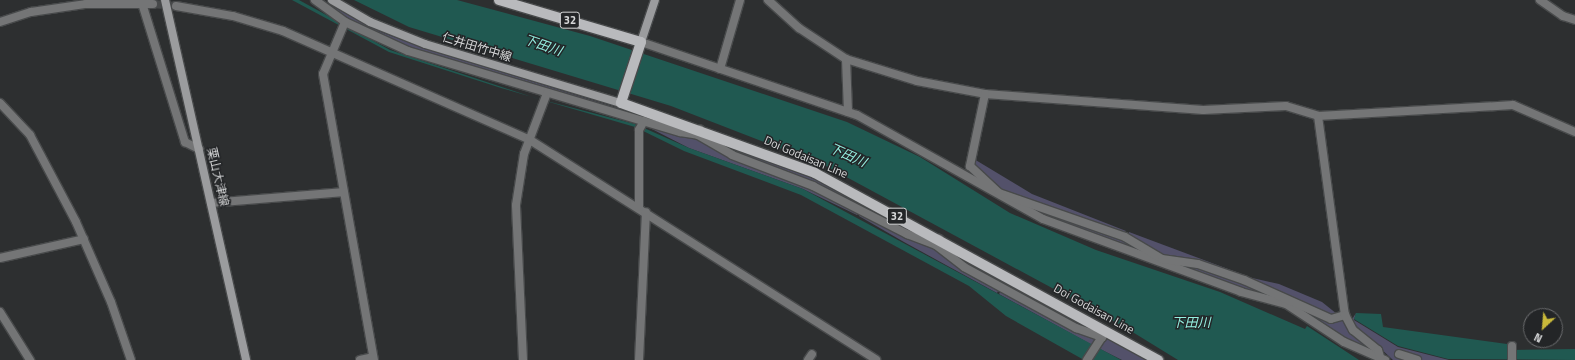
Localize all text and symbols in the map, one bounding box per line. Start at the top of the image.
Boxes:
road number: 32 [559,11,581,29]
street label: 仁井田竹中線 [440,30,514,64]
water label: 下田川 [522,31,564,59]
street label: Doi Godaisan Line [762,133,850,181]
water label: 下田川 [827,140,869,170]
street label: 栗山大津線 [204,146,232,208]
road number: 32 [886,207,908,225]
street label: Doi Godaisan Line [1051,281,1137,337]
north arrow [1523,308,1563,348]
water label: 下田川 [1172,314,1210,330]
text: N [1531,329,1545,347]

